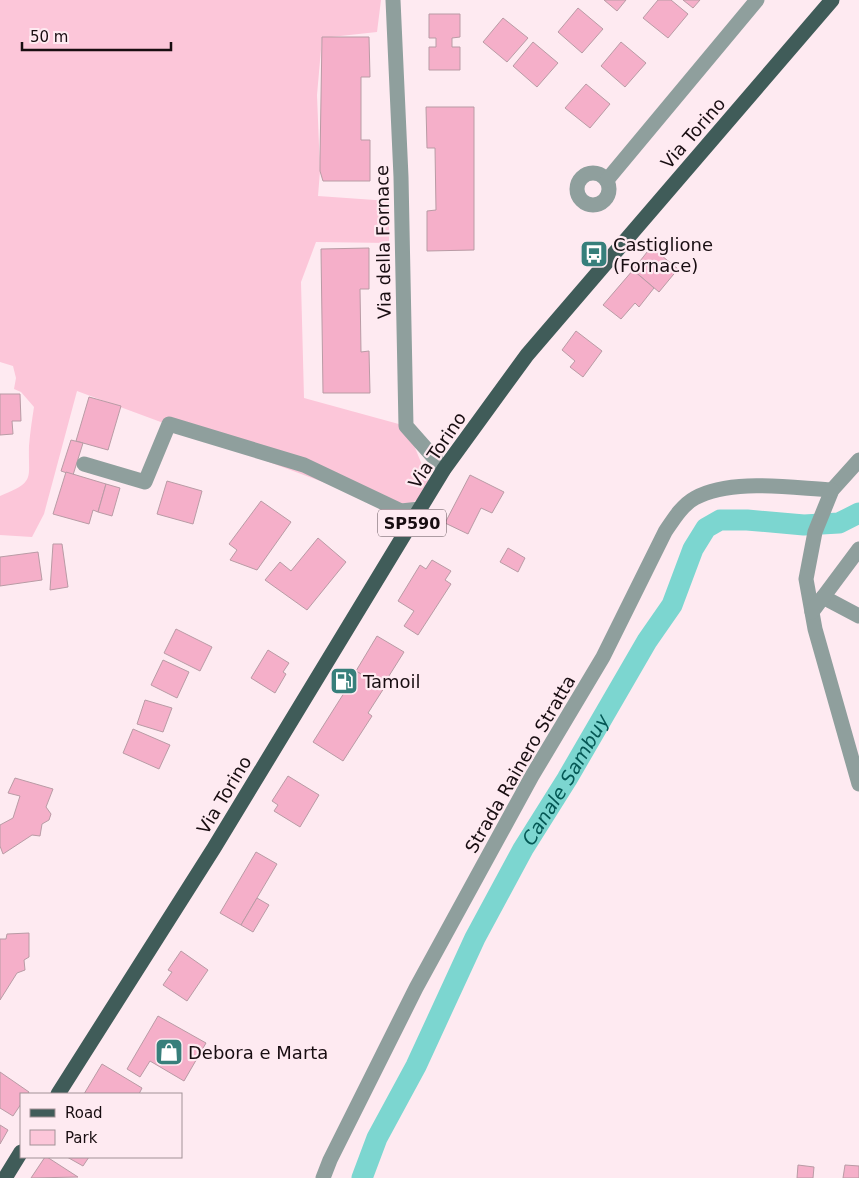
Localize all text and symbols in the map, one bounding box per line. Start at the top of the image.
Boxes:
scale bar [22,20,171,52]
text: 50 m [30,28,68,46]
street label: Via Torino [656,93,730,173]
street label: Via della Fornace [371,165,395,319]
place label: Castiglione (Fornace) [613,234,713,276]
bus stop icon: Castiglione (Fornace) [579,239,609,269]
street label: Via Torino [404,408,470,492]
road number: SP590 [378,509,446,536]
fuel station icon: Tamoil [329,666,359,696]
place label: Tamoil [362,671,421,692]
street label: Strada Rainero Stratta [461,671,579,857]
water label: Canale Sambuy [517,709,614,849]
street label: Via Torino [192,752,256,838]
shop icon: Debora e Marta [154,1037,184,1067]
place label: Debora e Marta [188,1042,328,1063]
legend [20,1093,182,1158]
text: Road [65,1104,103,1122]
text: Park [65,1129,98,1147]

